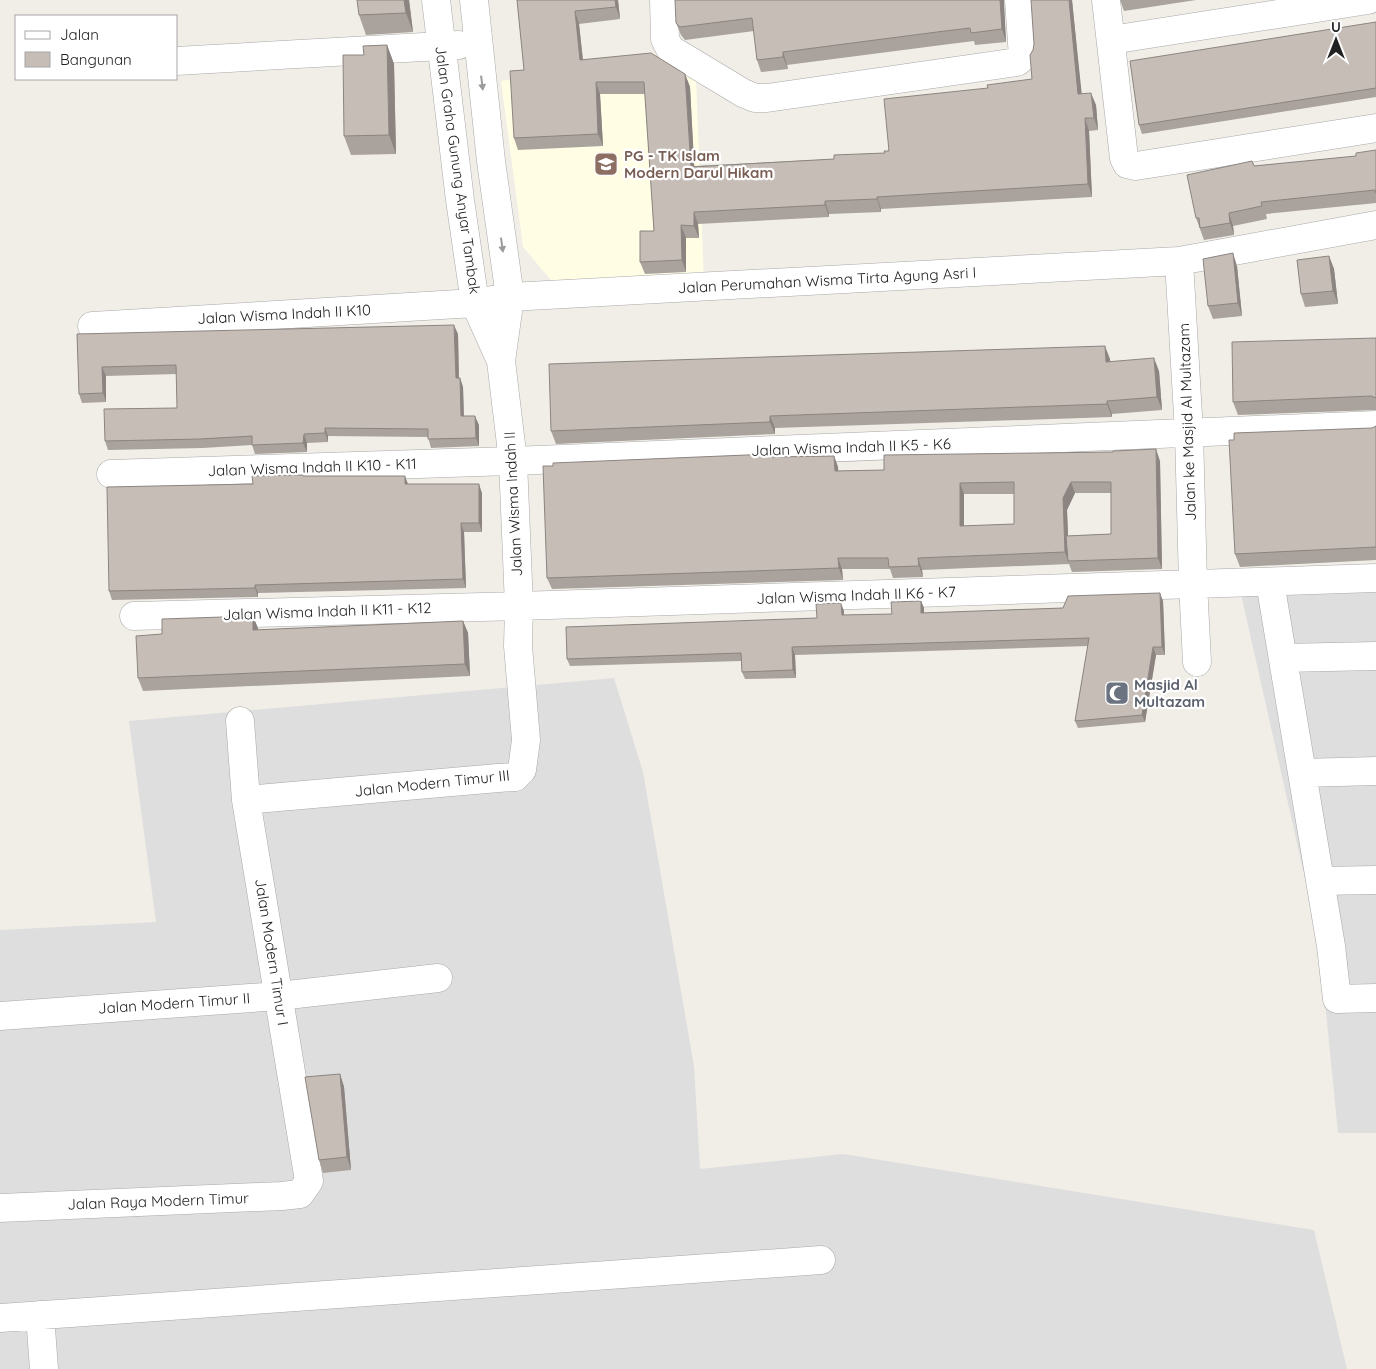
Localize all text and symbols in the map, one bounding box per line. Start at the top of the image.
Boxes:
legend [15,15,178,80]
north arrow [1311,15,1361,65]
text: U [1331,18,1341,36]
text: Jalan [60,25,99,44]
street label: Jalan Graha Gunung Anyar Tambak [431,45,485,295]
text: Bangunan [60,50,132,69]
one-way arrow [478,76,486,92]
place label: PG - TK Islam Modern Darul Hikam [624,146,773,182]
school or university icon: PG - TK Islam Modern Darul Hikam [593,151,619,177]
one-way arrow [499,237,507,253]
street label: Jalan Perumahan Wisma Tirta Agung Asri I [677,263,977,297]
street label: Jalan Wisma Indah II K10 [197,300,371,328]
street label: Jalan ke Masjid Al Multazam [1174,323,1200,521]
street label: Jalan Wisma Indah II [500,431,526,577]
street label: Jalan Wisma Indah II K5 - K6 [751,434,951,460]
street label: Jalan Wisma Indah II K10 - K11 [207,454,417,480]
street label: Jalan Wisma Indah II K6 - K7 [756,582,956,608]
street label: Jalan Wisma Indah II K11 - K12 [222,598,432,624]
place label: Masjid Al Multazam [1134,675,1205,711]
mosque icon: Masjid Al Multazam [1104,680,1130,706]
street label: Jalan Modern Timur III [353,765,511,801]
street label: Jalan Modern Timur I [251,877,293,1027]
street label: Jalan Modern Timur II [97,988,251,1018]
street label: Jalan Raya Modern Timur [67,1188,249,1214]

